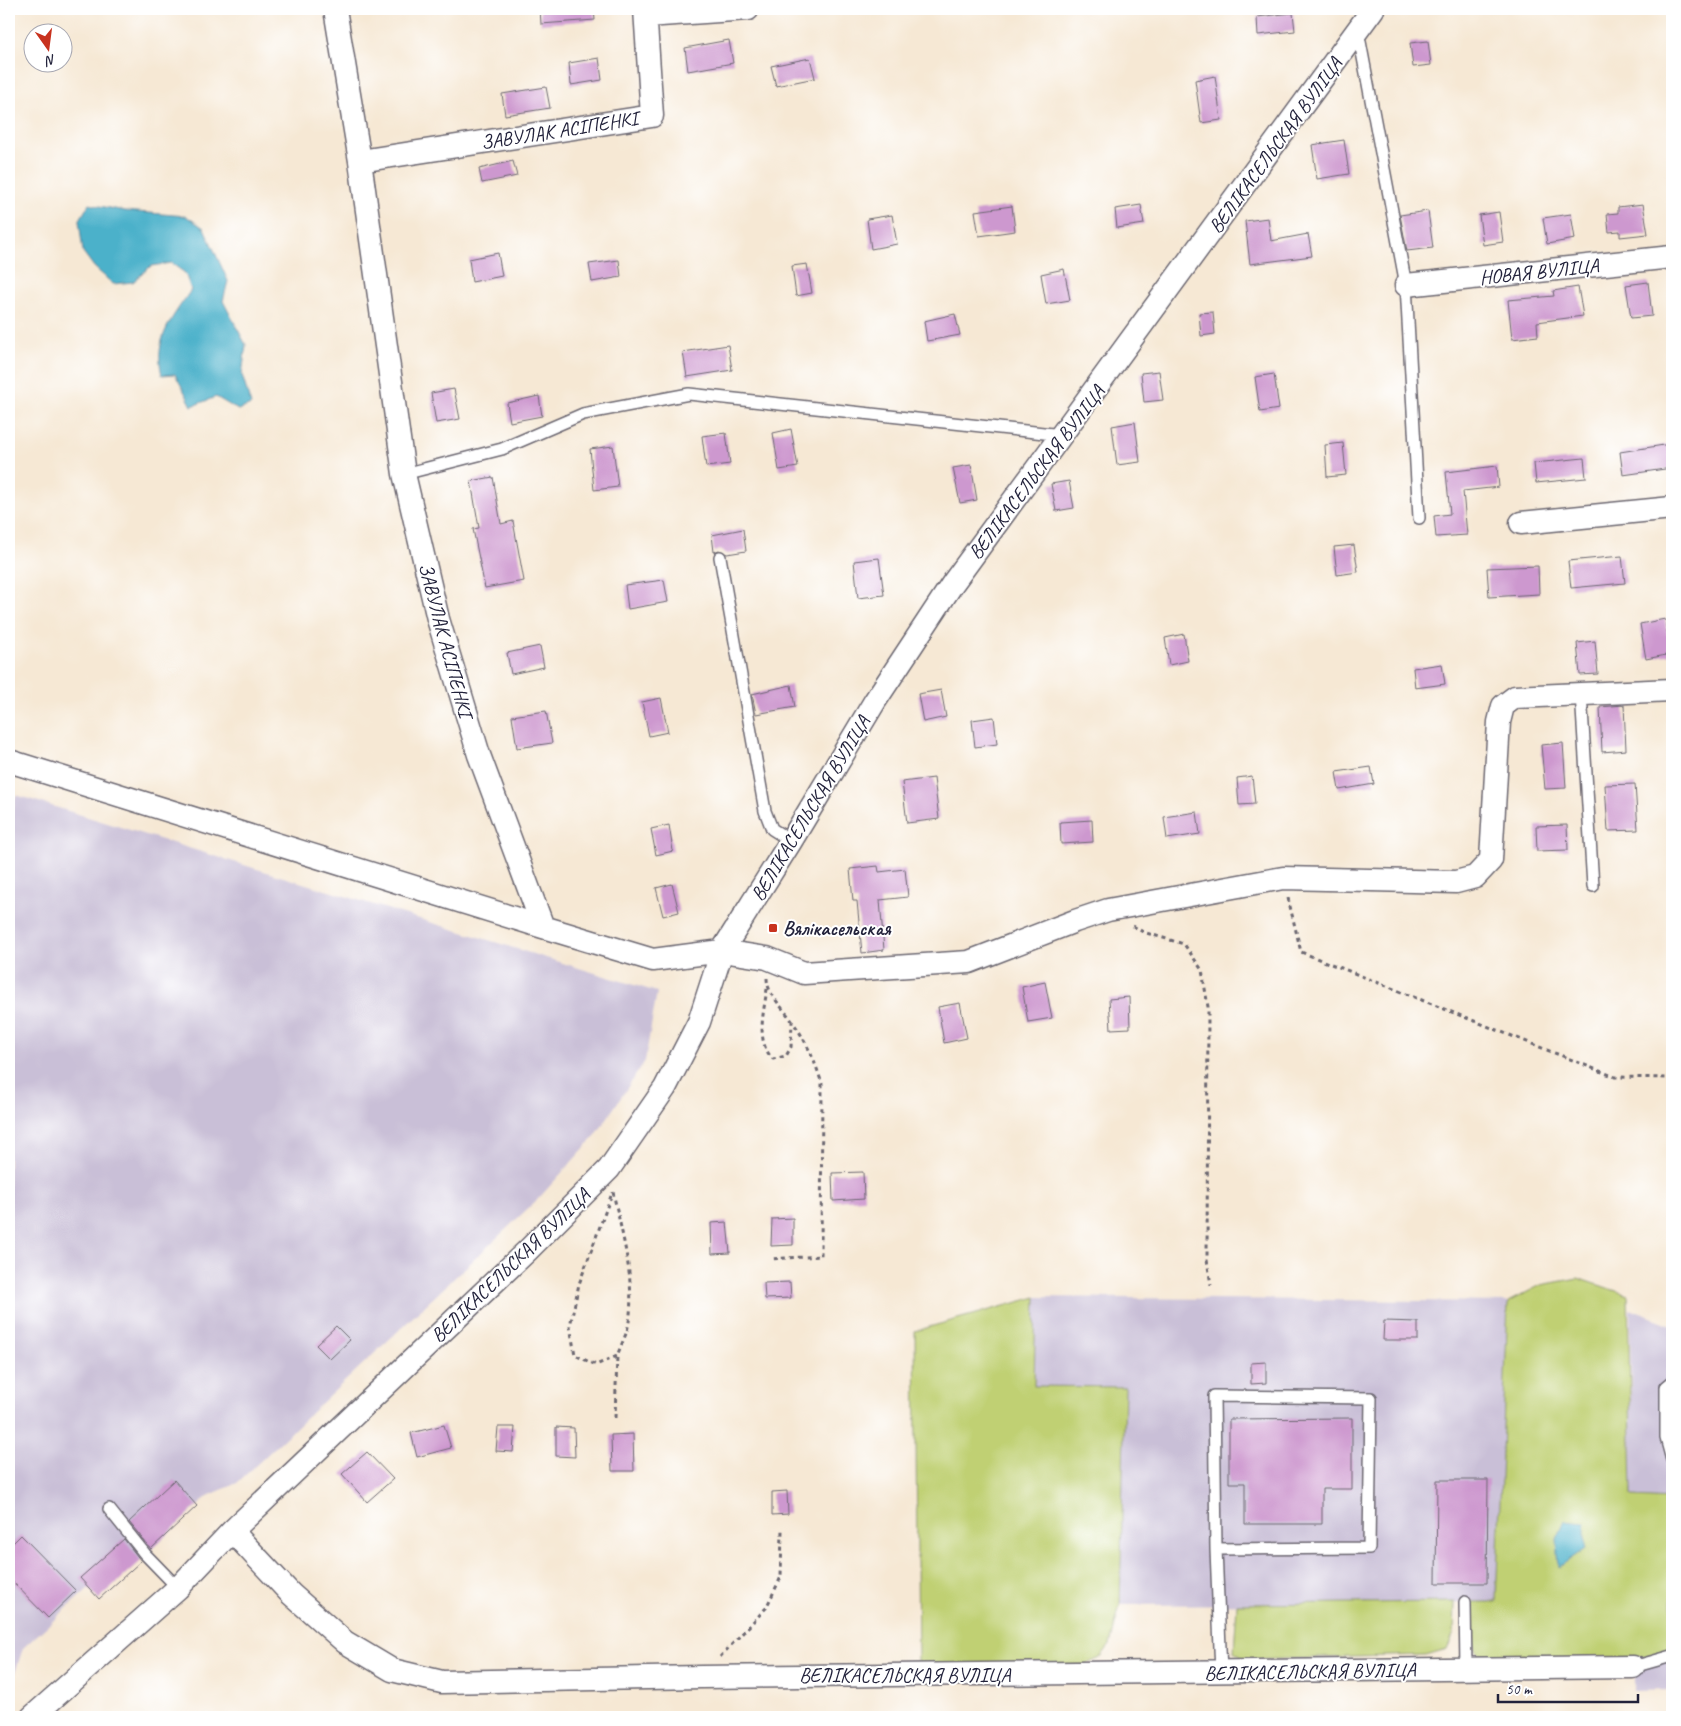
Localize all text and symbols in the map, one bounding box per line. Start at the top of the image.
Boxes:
north arrow [22,22,72,72]
text: N [43,51,57,70]
street label: ВЕЛІКАСЕЛЬСКАЯ ВУЛІЦА [1203,52,1348,238]
street label: ЗАВУЛАК АСІПЕНКІ [479,105,644,155]
street label: НОВАЯ ВУЛІЦА [1478,253,1601,290]
street label: ВЕЛІКАСЕЛЬСКАЯ ВУЛІЦА [963,380,1111,564]
street label: ЗАВУЛАК АСІПЕНКІ [413,560,479,725]
street label: ВЕЛІКАСЕЛЬСКАЯ ВУЛІЦА [745,710,876,905]
place label: Вялікасельская [783,916,892,941]
marker: Вялікасельская [767,922,779,934]
street label: ВЕЛІКАСЕЛЬСКАЯ ВУЛІЦА [426,1182,596,1348]
street label: ВЕЛІКАСЕЛЬСКАЯ ВУЛІЦА [1204,1657,1417,1686]
street label: ВЕЛІКАСЕЛЬСКАЯ ВУЛІЦА [799,1663,1012,1688]
scale bar [1498,1671,1638,1703]
text: 50 m [1506,1680,1533,1699]

